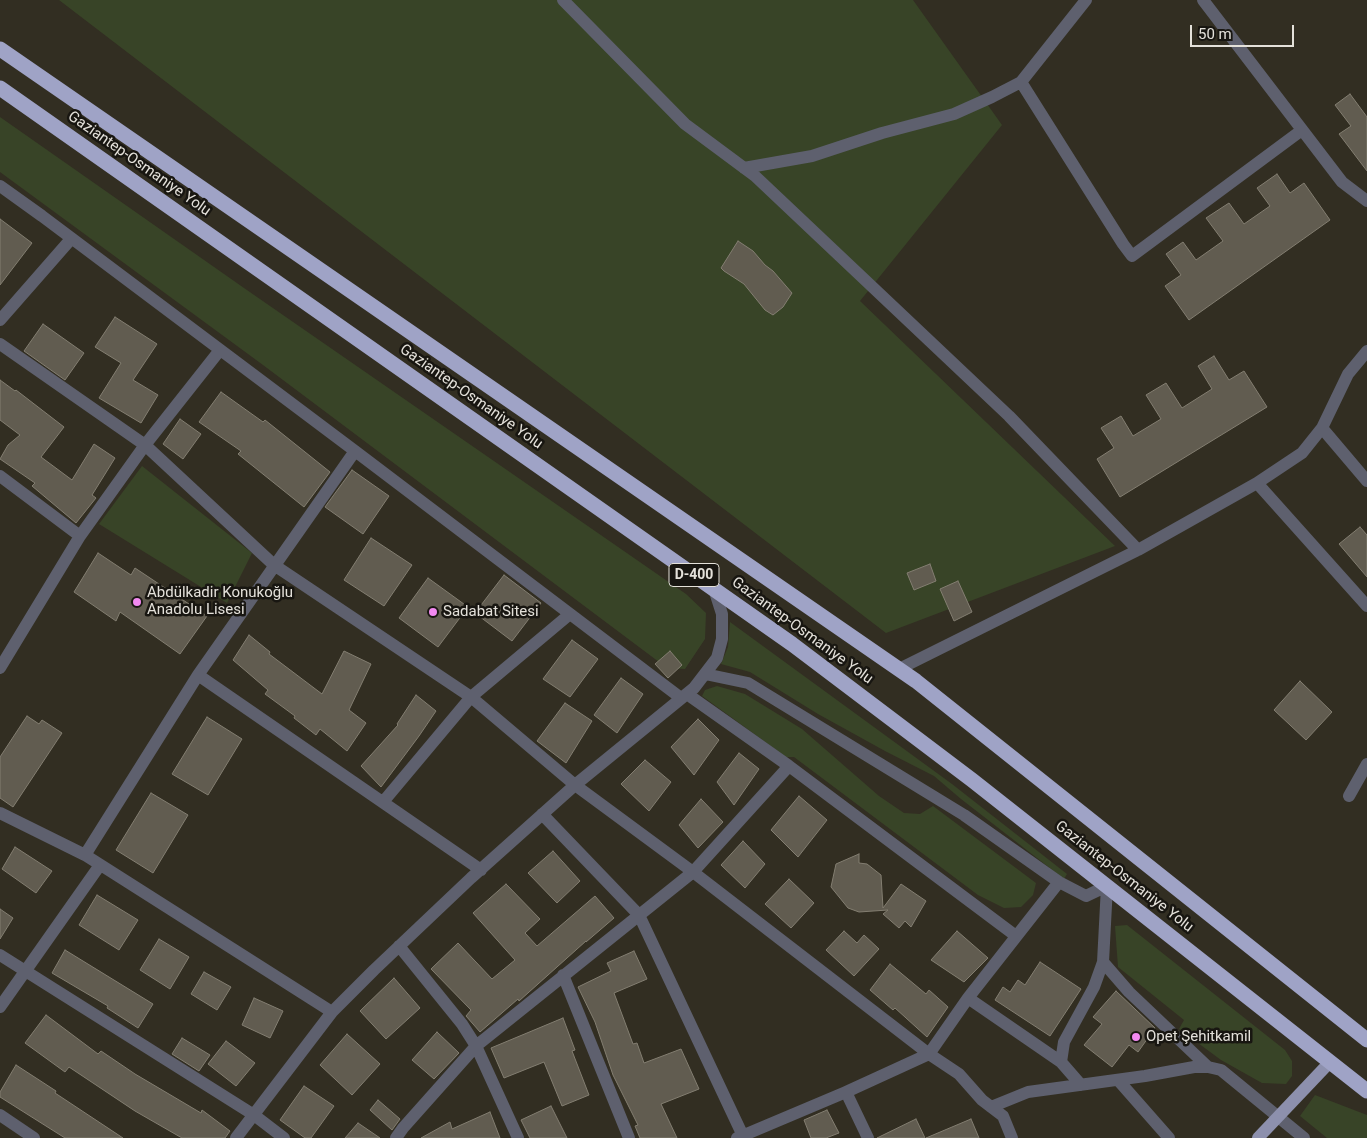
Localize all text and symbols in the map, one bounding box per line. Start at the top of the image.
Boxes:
scale bar [1192,15,1296,47]
text: 50 m [1198,25,1232,43]
street label: Gaziantep-Osmaniye Yolu [64,108,214,220]
street label: Gaziantep-Osmaniye Yolu [396,341,546,453]
road number: D-400 [669,564,719,586]
street label: Gaziantep-Osmaniye Yolu [728,574,876,688]
place label: Abdülkadir Konukoğlu Anadolu Lisesi [147,584,293,619]
marker: Abdülkadir Konukoğlu Anadolu Lisesi [131,596,143,608]
place label: Sadabat Sitesi [443,603,539,621]
marker: Sadabat Sitesi [427,606,439,618]
street label: Gaziantep-Osmaniye Yolu [1051,817,1197,937]
place label: Opet Şehitkamil [1146,1028,1251,1046]
marker: Opet Şehitkamil [1130,1031,1142,1043]

